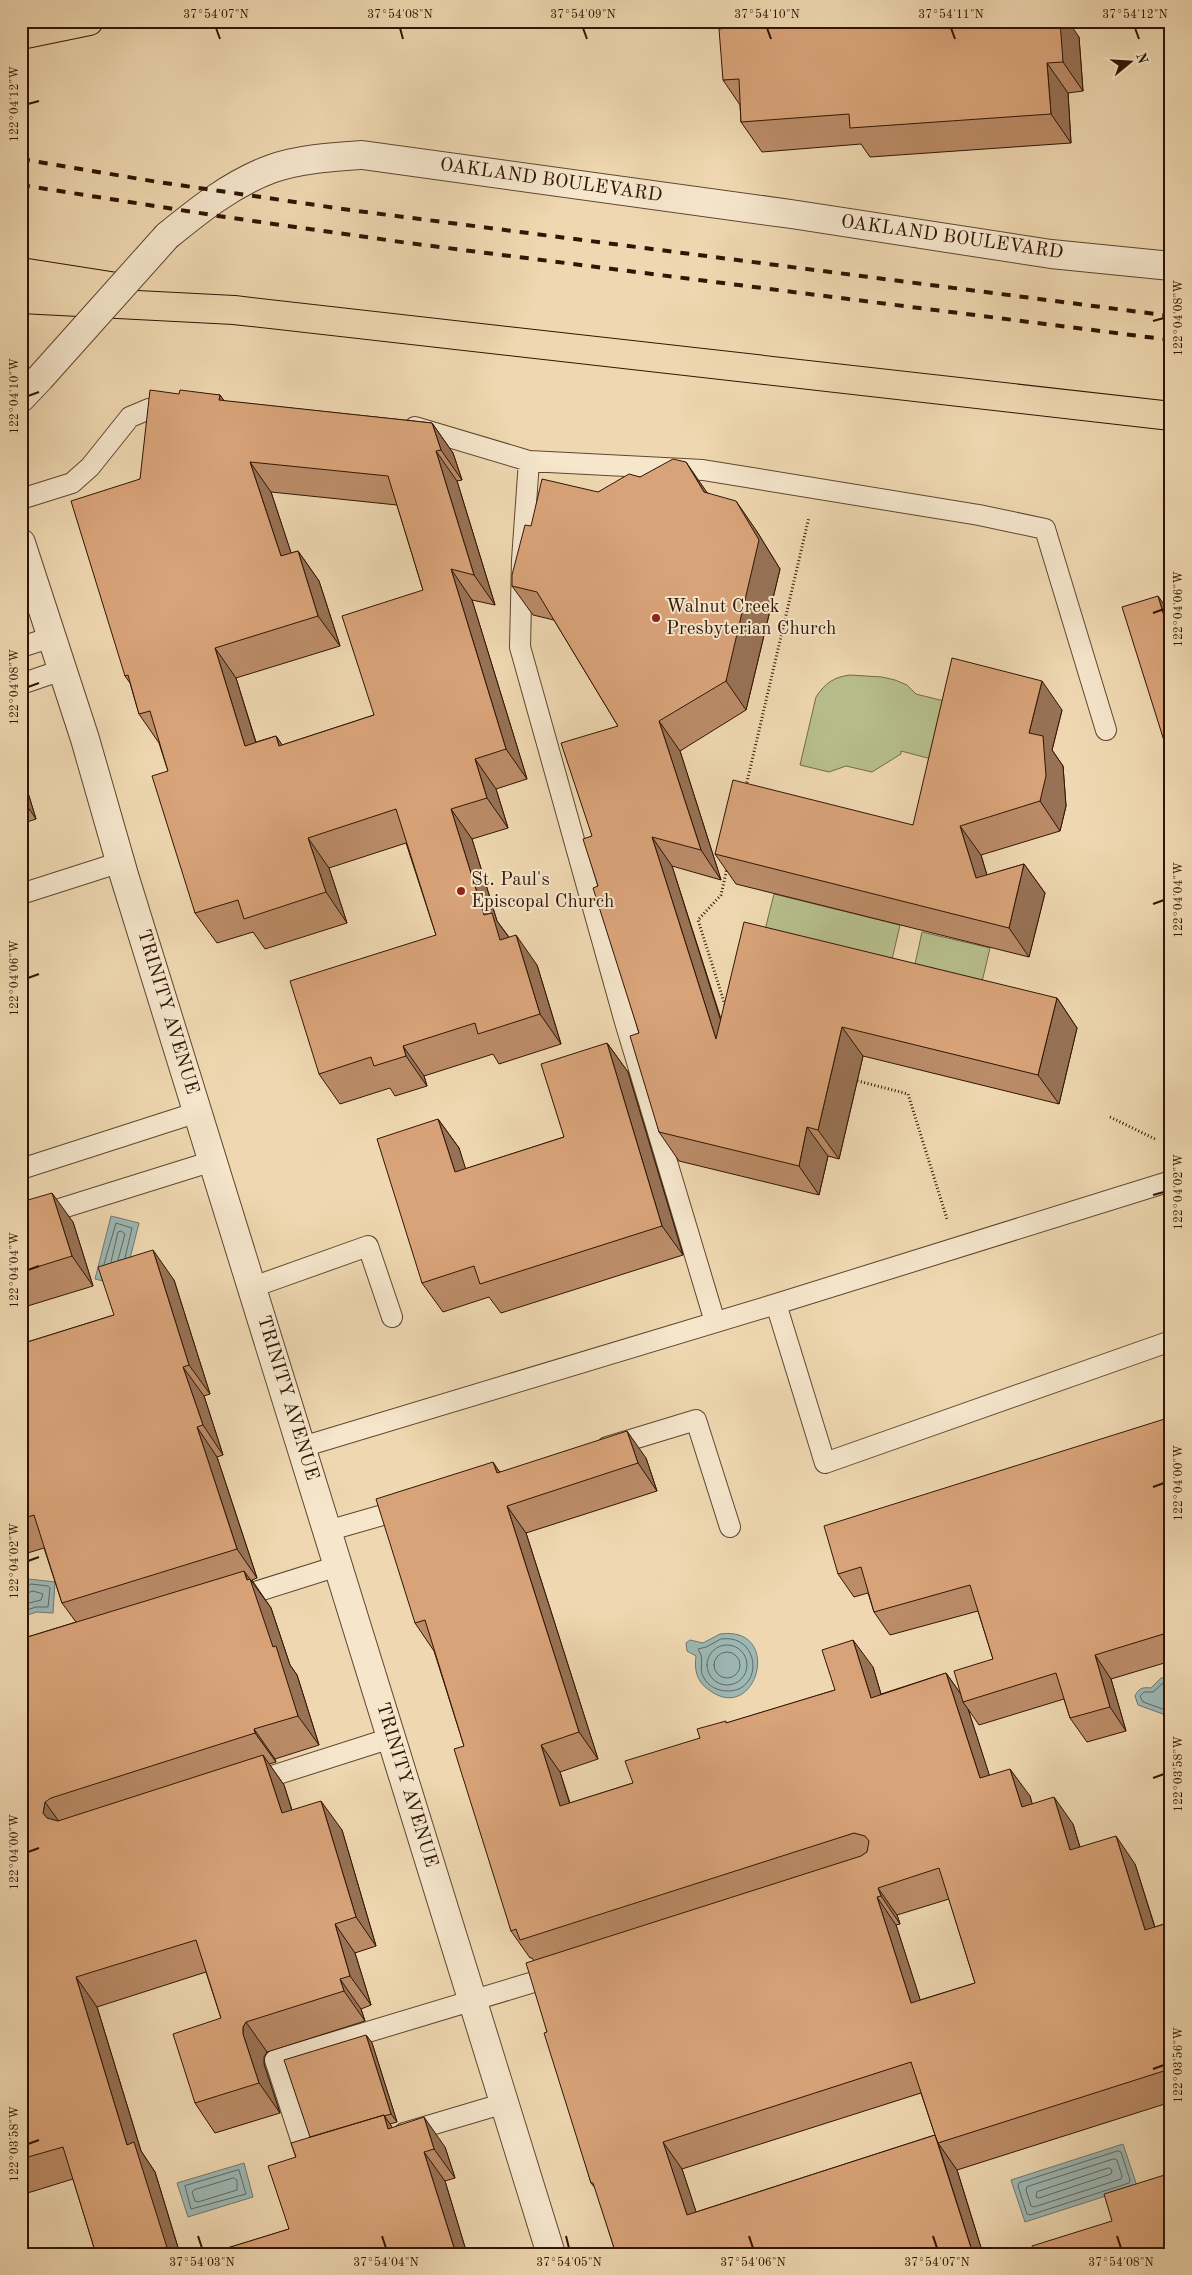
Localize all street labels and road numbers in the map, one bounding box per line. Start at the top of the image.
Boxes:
street label: OAKLAND BOULEVARD [439,156,663,206]
street label: OAKLAND BOULEVARD [840,213,1064,263]
street label: TRINITY AVENUE [133,927,201,1097]
street label: TRINITY AVENUE [253,1313,321,1483]
street label: TRINITY AVENUE [372,1700,440,1870]

